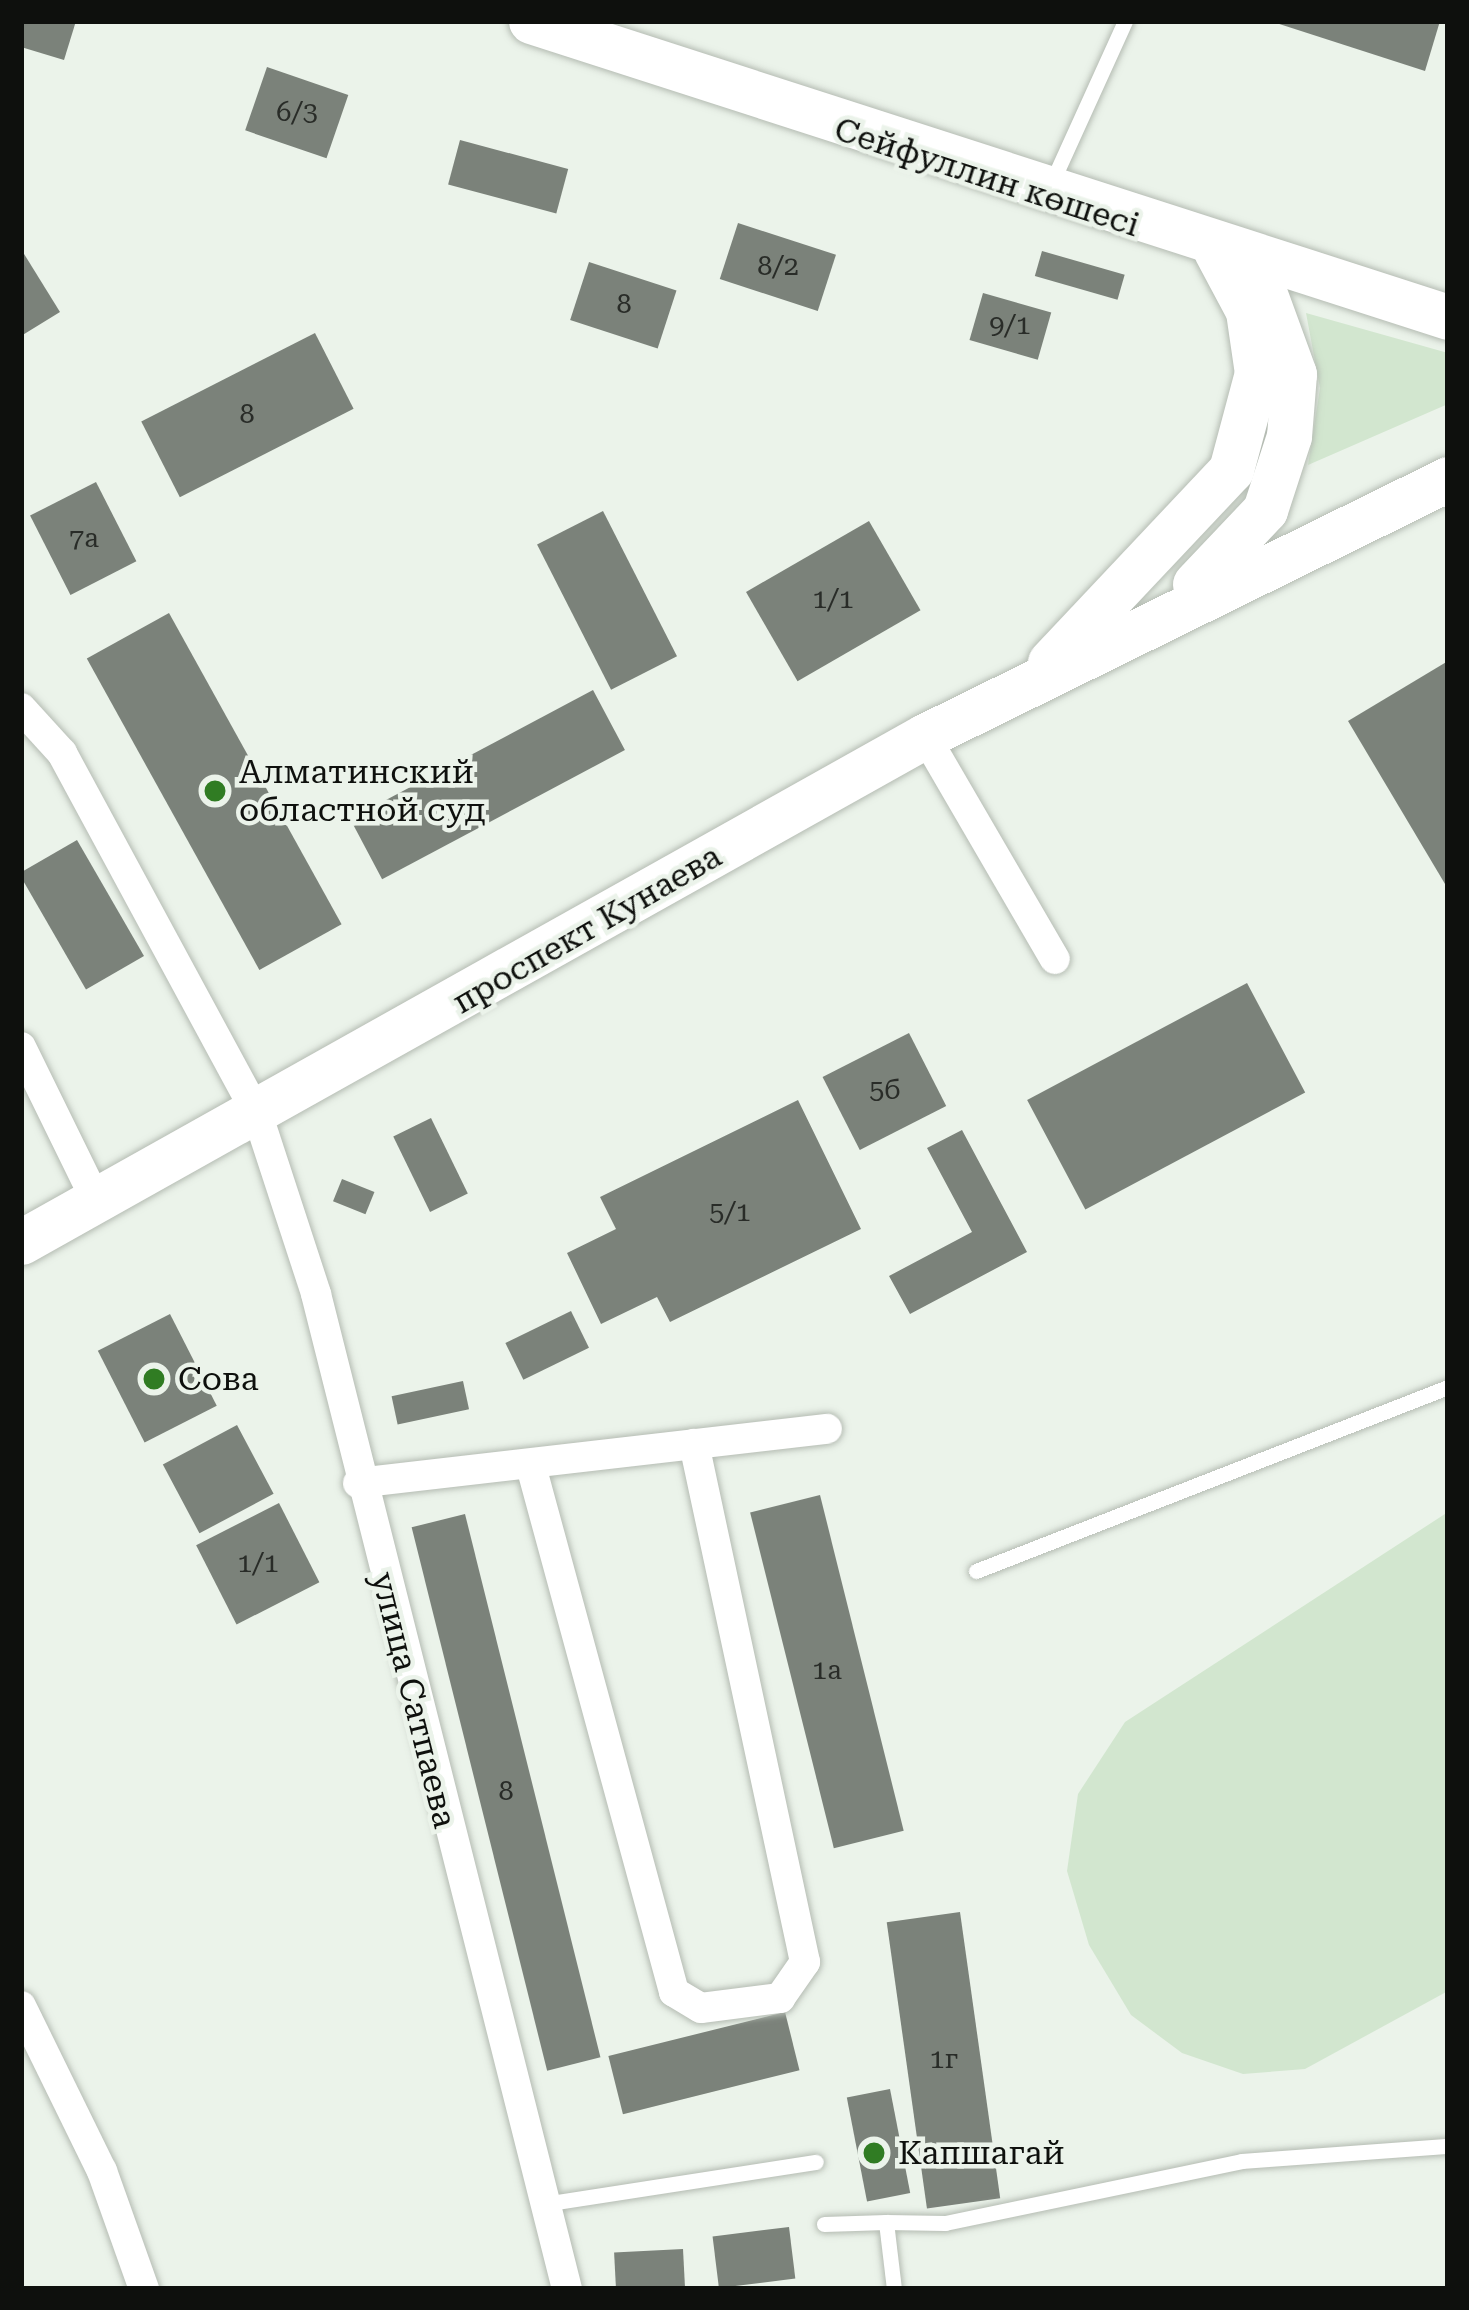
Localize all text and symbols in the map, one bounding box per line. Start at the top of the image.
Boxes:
house number: 6/3 [276,97,318,129]
street label: Сейфуллин көшесі [830,109,1144,245]
house number: 8/2 [757,251,799,283]
house number: 8 [616,289,632,321]
house number: 9/1 [989,310,1031,342]
house number: 8 [239,399,255,431]
house number: 7а [69,523,99,555]
house number: 1/1 [812,584,854,616]
place label: Алматинский областной суд [239,752,486,830]
marker: Алматинский областной суд [202,778,228,804]
street label: проспект Кунаева [446,836,728,1022]
house number: 5б [869,1075,901,1107]
house number: 5/1 [709,1197,751,1229]
place label: Сова [178,1359,259,1399]
marker: Сова [141,1366,167,1392]
house number: 1/1 [237,1548,279,1580]
street label: улица Сатпаева [363,1568,465,1832]
house number: 1а [812,1655,842,1687]
house number: 8 [498,1776,514,1808]
house number: 1г [930,2044,958,2076]
place label: Капшагай [898,2133,1065,2173]
marker: Капшагай [861,2140,887,2166]

